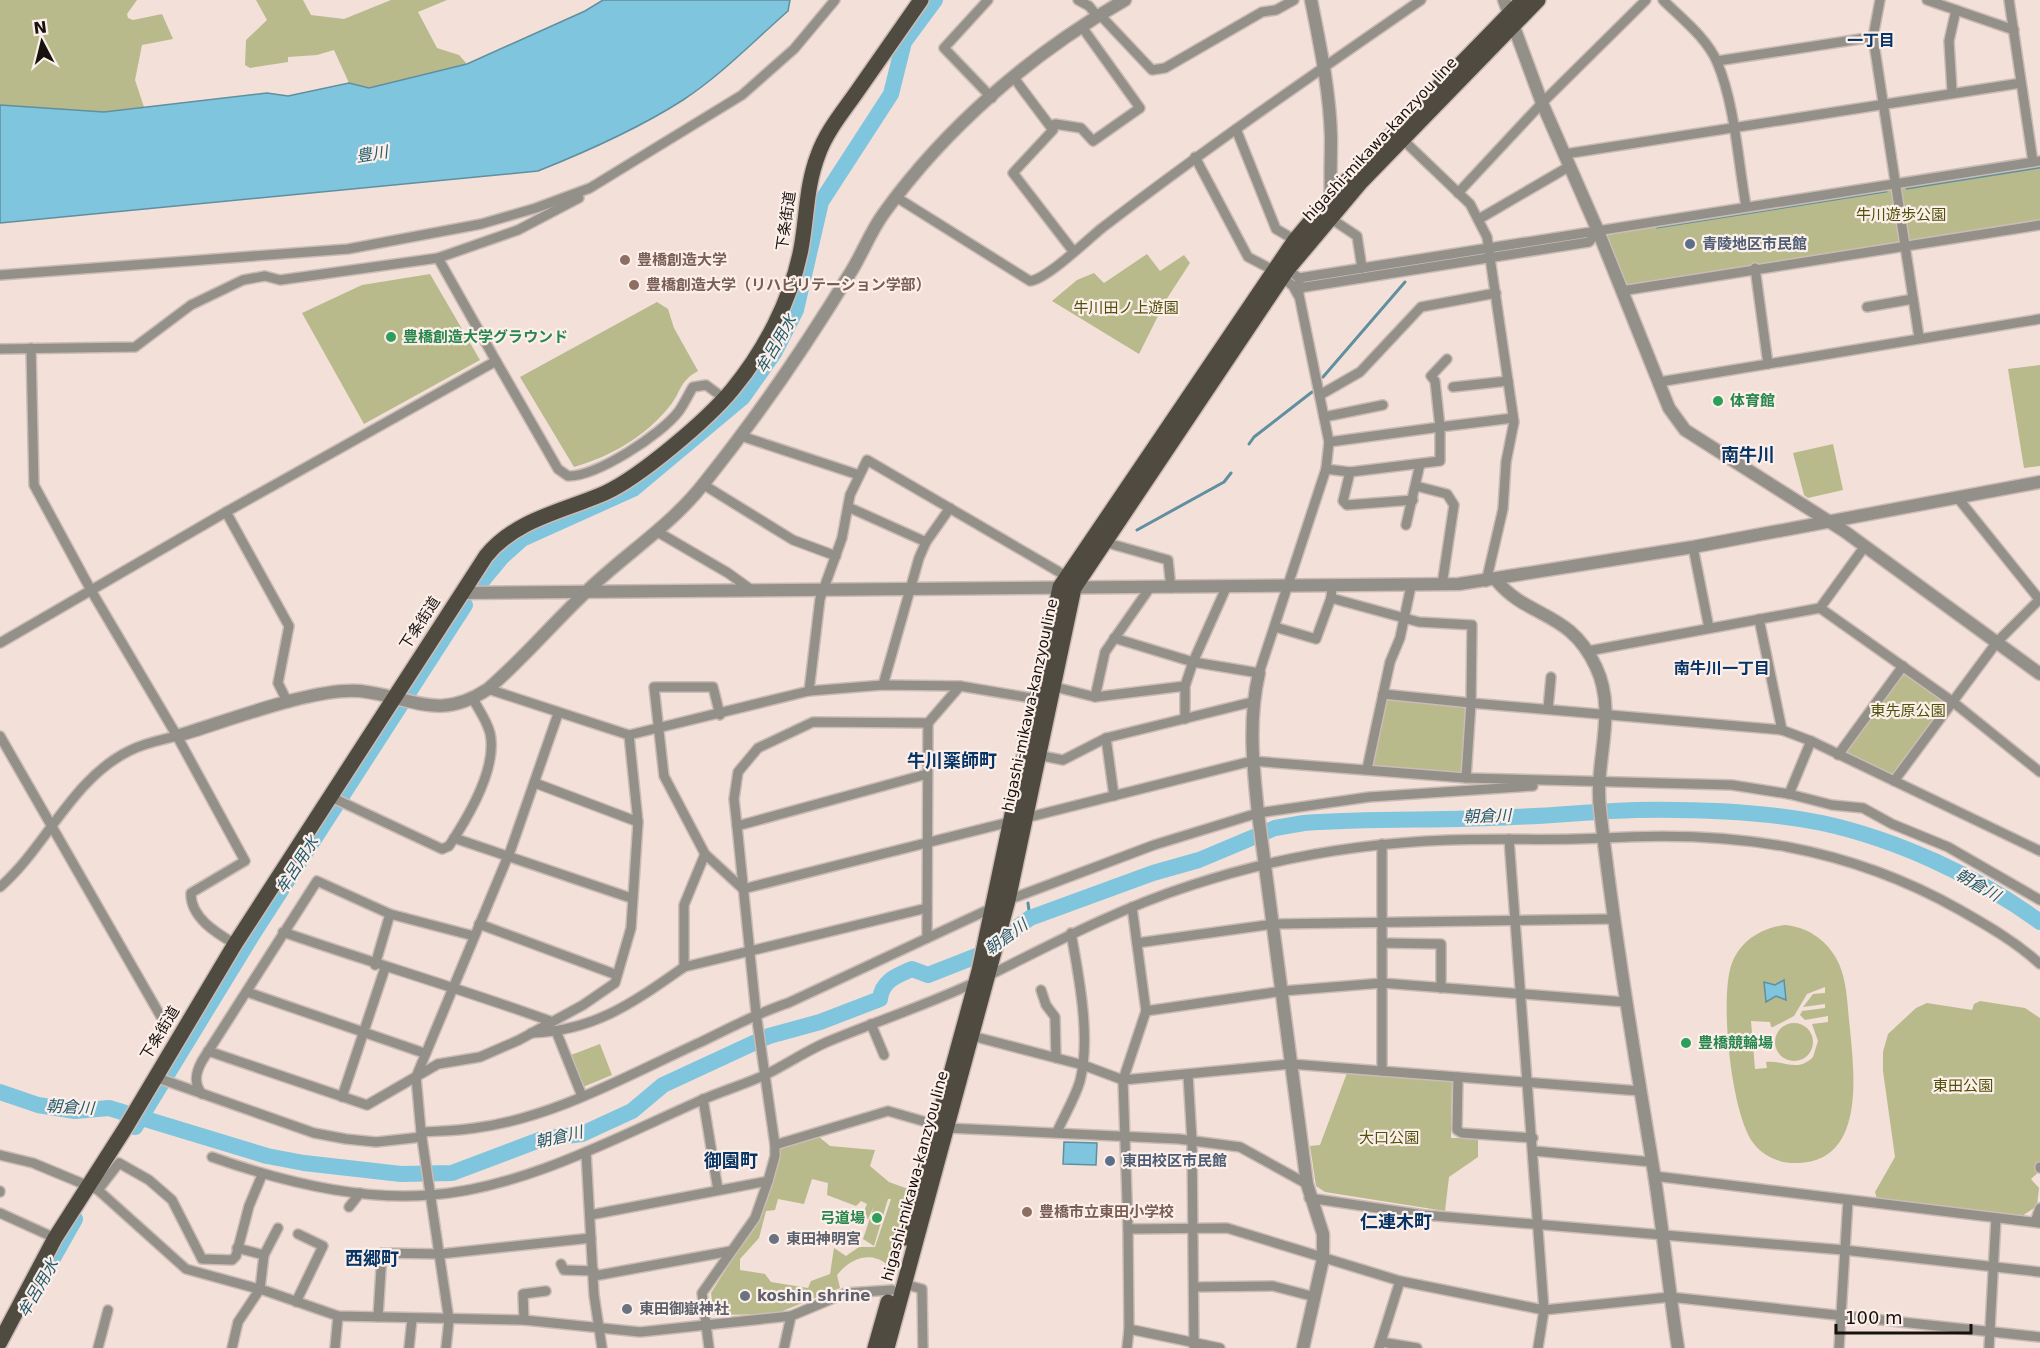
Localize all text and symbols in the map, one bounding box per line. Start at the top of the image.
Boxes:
north arrow [12,12,72,72]
text: N [32,17,48,38]
district label: 一丁目 [1847,31,1895,50]
street label: higashi-mikawa-kanzyou line [1299,54,1461,224]
water label: 豊川 [355,142,391,166]
street label: 下条街道 [773,190,799,252]
park label: 牛川遊歩公園 [1856,206,1946,224]
place label: 青陵地区市民館 [1702,235,1807,253]
marker: 青陵地区市民館 [1683,237,1697,251]
place label: 豊橋創造大学 [637,251,727,269]
marker: 豊橋創造大学 [618,253,632,267]
place label: 豊橋創造大学（リハビリテーション学部） [646,276,931,294]
marker: 豊橋創造大学（リハビリテーション学部） [627,278,641,292]
park label: 牛川田ノ上遊園 [1073,299,1179,317]
water label: 牟呂用水 [752,310,801,376]
place label: 豊橋創造大学グラウンド [403,328,568,346]
marker: 豊橋創造大学グラウンド [384,330,398,344]
place label: 体育館 [1730,392,1775,410]
marker: 体育館 [1711,394,1725,408]
district label: 南牛川 [1721,444,1775,465]
street label: 下条街道 [396,593,444,653]
street label: higashi-mikawa-kanzyou line [999,597,1061,813]
district label: 南牛川一丁目 [1674,659,1770,678]
park label: 東先原公園 [1870,702,1946,720]
district label: 牛川薬師町 [907,750,997,771]
water label: 朝倉川 [1463,806,1513,826]
water label: 牟呂用水 [272,831,323,897]
water label: 朝倉川 [1952,865,2005,906]
water label: 朝倉川 [981,914,1033,959]
street label: 下条街道 [137,1003,183,1063]
place label: 豊橋競輪場 [1698,1034,1773,1052]
marker: 豊橋競輪場 [1679,1036,1693,1050]
street label: higashi-mikawa-kanzyou line [878,1069,952,1283]
park label: 東田公園 [1933,1077,1993,1095]
water label: 朝倉川 [46,1096,96,1118]
water label: 朝倉川 [533,1122,586,1152]
park label: 大口公園 [1359,1129,1419,1147]
district label: 御園町 [703,1150,758,1171]
place label: 東田校区市民館 [1122,1152,1227,1170]
marker: 東田校区市民館 [1103,1154,1117,1168]
place label: 豊橋市立東田小学校 [1039,1203,1174,1221]
marker: 豊橋市立東田小学校 [1020,1205,1034,1219]
place label: 弓道場 [820,1209,865,1227]
marker: 弓道場 [870,1211,884,1225]
district label: 仁連木町 [1360,1211,1432,1232]
place label: 東田神明宮 [786,1230,861,1248]
marker: 東田神明宮 [767,1232,781,1246]
district label: 西郷町 [345,1248,399,1269]
water label: 牟呂用水 [14,1254,63,1320]
place label: koshin shrine [757,1287,871,1305]
marker: koshin shrine [738,1289,752,1303]
scale bar [1836,1297,1971,1335]
place label: 東田御嶽神社 [639,1300,729,1318]
marker: 東田御嶽神社 [620,1302,634,1316]
text: 100 m [1845,1307,1903,1328]

